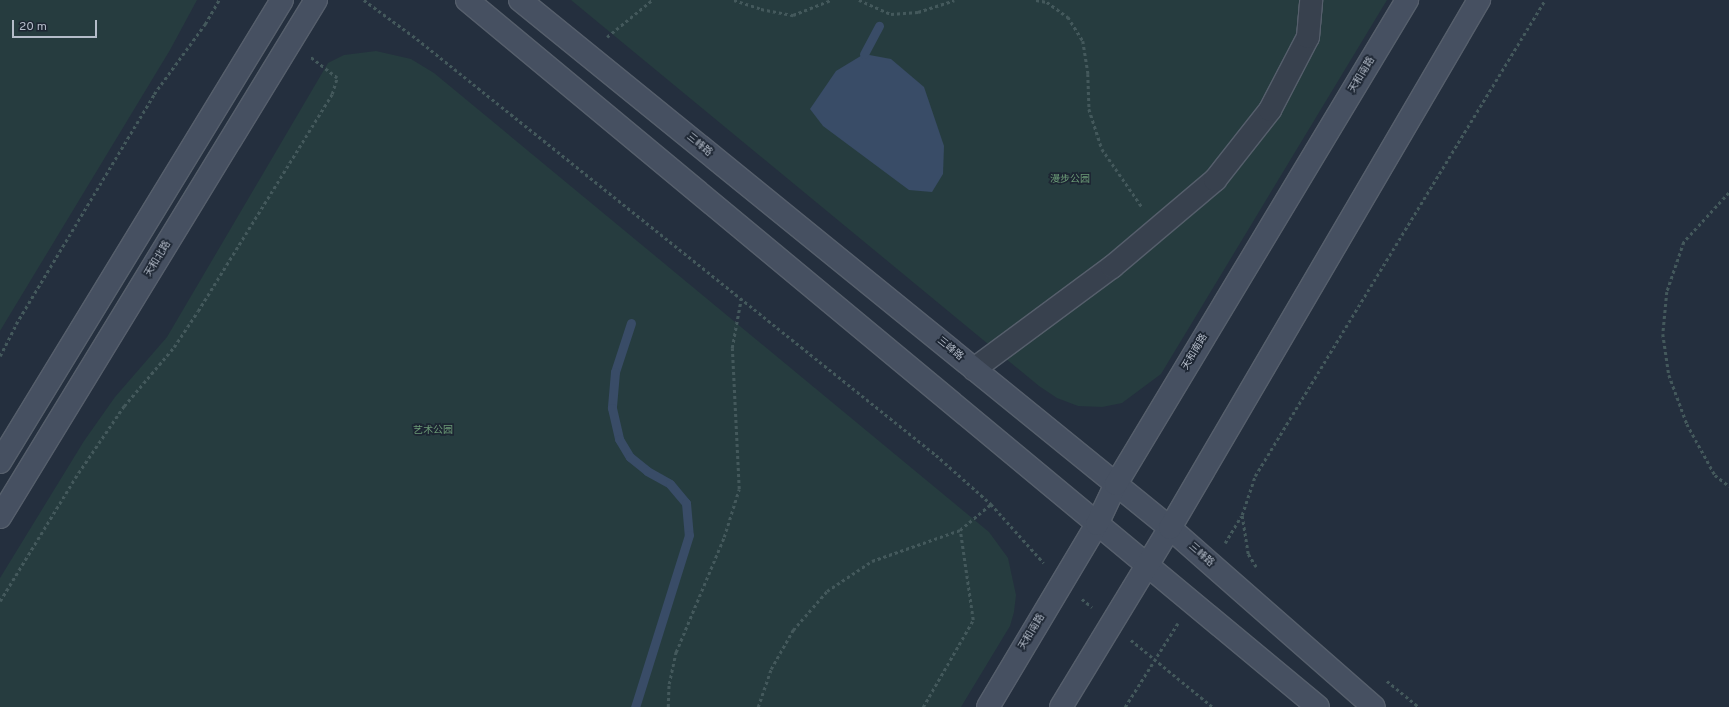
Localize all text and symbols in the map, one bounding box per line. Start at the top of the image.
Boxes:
scale bar [14,12,99,38]
text: 20 m [19,19,47,35]
street label: 天和南路 [1347,55,1377,95]
street label: 三峰路 [684,131,714,159]
park label: 漫步公园 [1050,174,1090,186]
street label: 天和北路 [143,239,173,279]
street label: 天和南路 [1180,332,1210,372]
street label: 三峰路 [935,335,965,363]
park label: 艺术公园 [413,425,453,437]
street label: 三峰路 [1186,541,1216,569]
street label: 天和南路 [1017,612,1047,652]

